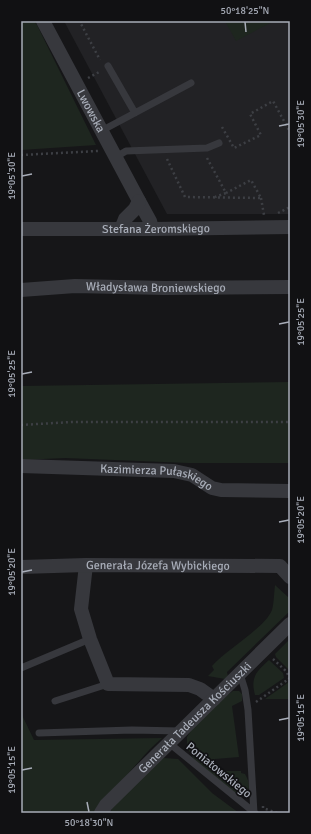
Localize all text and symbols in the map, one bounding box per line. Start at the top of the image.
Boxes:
text: 50°18'25"N [221,5,269,17]
street label: Lwowska [73,87,108,135]
text: 19°05'30"E [295,100,307,148]
text: 19°05'30"E [6,152,18,200]
street label: Stefana Żeromskiego [102,221,210,237]
street label: Władysława Broniewskiego [86,279,226,296]
text: 19°05'25"E [295,298,307,346]
text: 19°05'25"E [6,350,18,398]
street label: Kazimierza Pułaskiego [100,462,215,494]
text: 19°05'20"E [295,496,307,544]
text: 19°05'20"E [6,548,18,596]
street label: Generała Józefa Wybickiego [86,558,230,574]
street label: Generała Tadeusza Kościuszki [135,659,255,777]
text: 19°05'15"E [295,694,307,742]
street label: Poniatowskiego [183,739,255,802]
text: 19°05'15"E [6,746,18,794]
text: 50°18'30"N [65,817,113,829]

